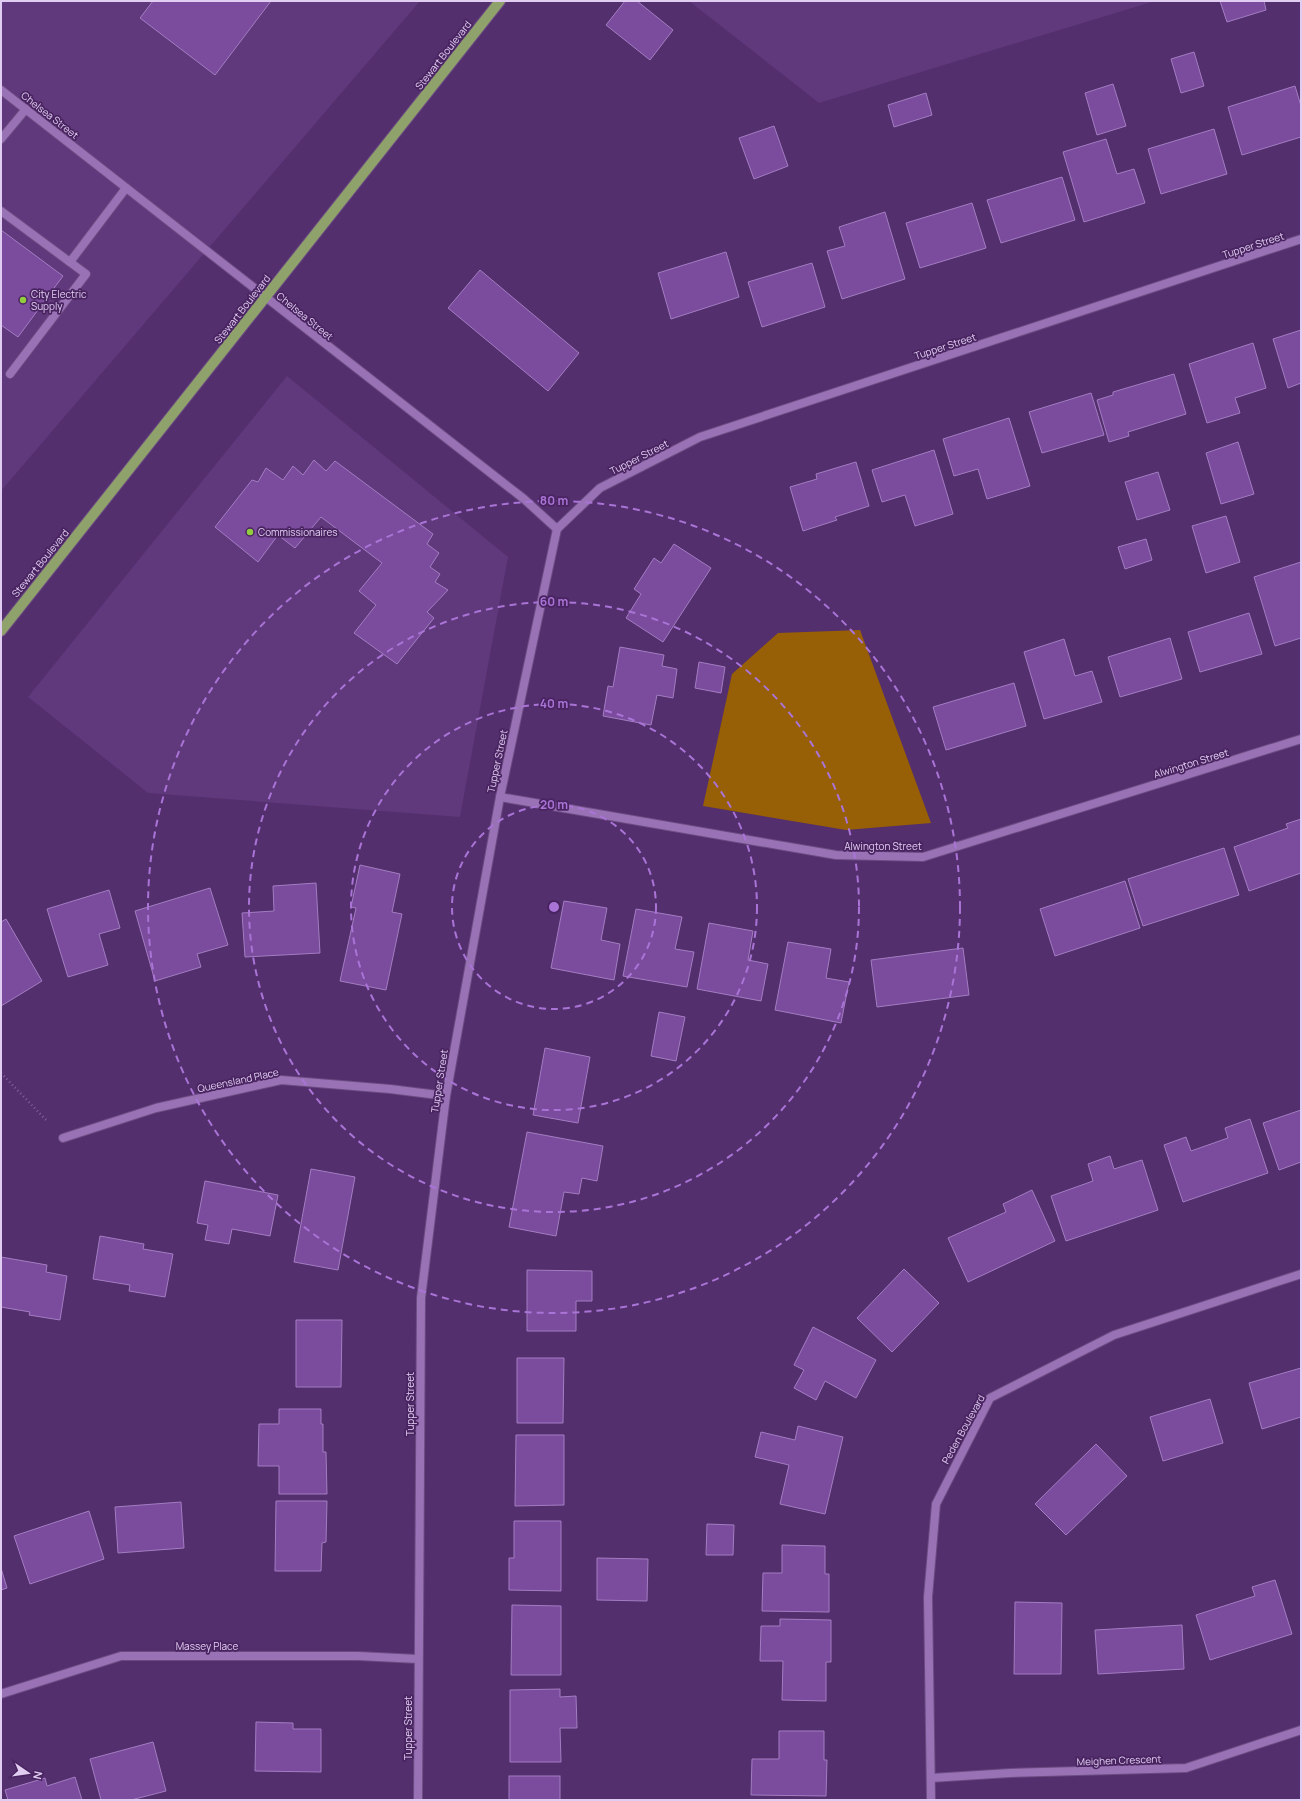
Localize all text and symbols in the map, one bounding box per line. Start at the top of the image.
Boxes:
street label: Stewart Boulevard [412,18,474,92]
street label: Chelsea Street [18,88,82,142]
street label: Tupper Street [1220,228,1286,262]
street label: Stewart Boulevard [211,272,273,346]
place label: City Electric Supply [31,287,87,313]
street label: Chelsea Street [274,289,336,343]
marker: City Electric Supply [18,295,28,305]
street label: Tupper Street [912,329,978,363]
street label: Tupper Street [607,436,671,478]
text: 80 m [540,492,568,509]
place label: Commissionaires [258,525,338,539]
street label: Stewart Boulevard [8,526,72,600]
marker: Commissionaires [245,527,255,537]
text: 60 m [540,593,568,610]
text: 40 m [540,695,568,712]
street label: Tupper Street [483,728,511,794]
street label: Alwington Street [1152,745,1230,781]
text: 20 m [540,796,568,813]
street label: Alwington Street [844,839,922,853]
centre of rings [547,900,561,914]
street label: Tupper Street [427,1048,451,1114]
street label: Queensland Place [196,1065,280,1095]
street label: Tupper Street [403,1372,417,1436]
street label: Peden Boulevard [938,1392,988,1466]
street label: Massey Place [176,1639,238,1653]
street label: Tupper Street [401,1696,415,1760]
street label: Meighen Crescent [1076,1752,1162,1768]
north arrow [8,1753,48,1793]
text: N [30,1770,46,1781]

